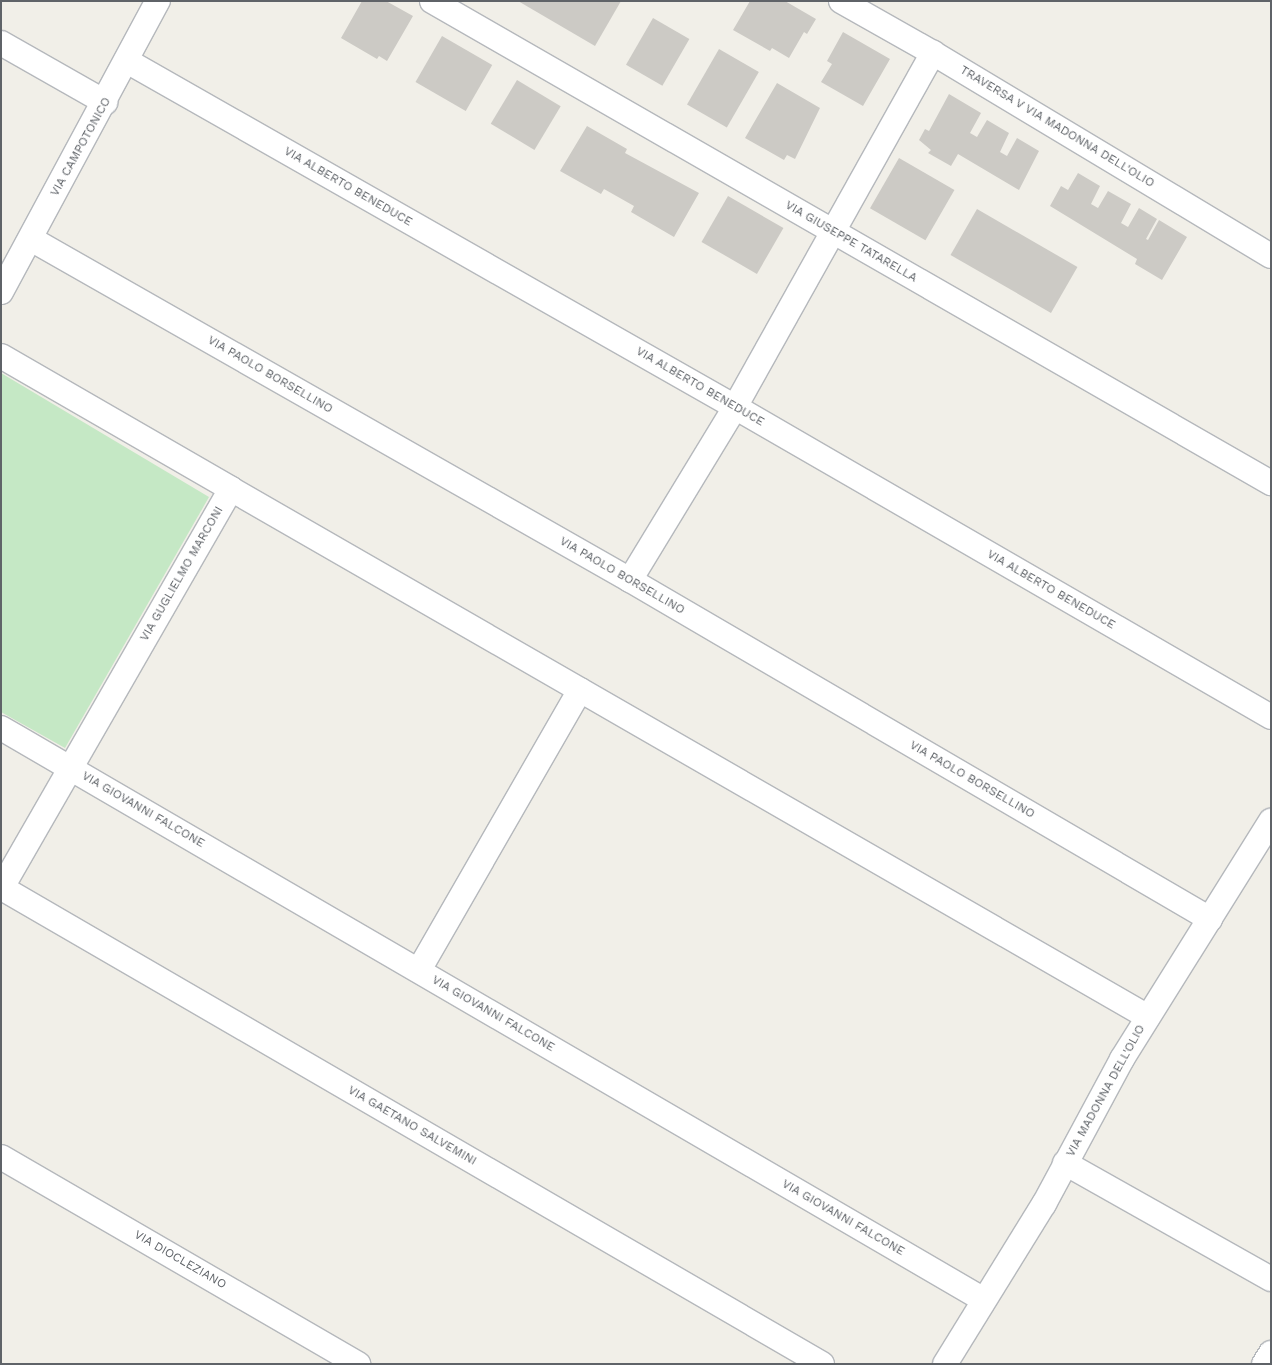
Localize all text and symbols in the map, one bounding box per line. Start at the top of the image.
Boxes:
street label: TRAVERSA V VIA MADONNA DELL'OLIO [956,62,1158,192]
street label: VIA CAMPOTONICO [48,95,114,199]
street label: VIA ALBERTO BENEDUCE [281,144,415,230]
street label: VIA GIUSEPPE TATARELLA [782,198,920,286]
street label: VIA PAOLO BORSELLINO [205,333,335,417]
street label: VIA ALBERTO BENEDUCE [633,344,767,430]
street label: VIA GUGLIELMO MARCONI [137,504,227,644]
street label: VIA PAOLO BORSELLINO [557,534,687,618]
street label: VIA ALBERTO BENEDUCE [984,547,1118,633]
street label: VIA PAOLO BORSELLINO [907,738,1037,822]
street label: VIA GIOVANNI FALCONE [79,769,207,851]
street label: VIA GIOVANNI FALCONE [429,973,557,1055]
street label: VIA MADONNA DELL'OLIO [1063,1022,1149,1160]
street label: VIA GAETANO SALVEMINI [345,1083,479,1169]
street label: VIA GIOVANNI FALCONE [779,1177,907,1259]
street label: VIA DIOCLEZIANO [131,1228,229,1292]

